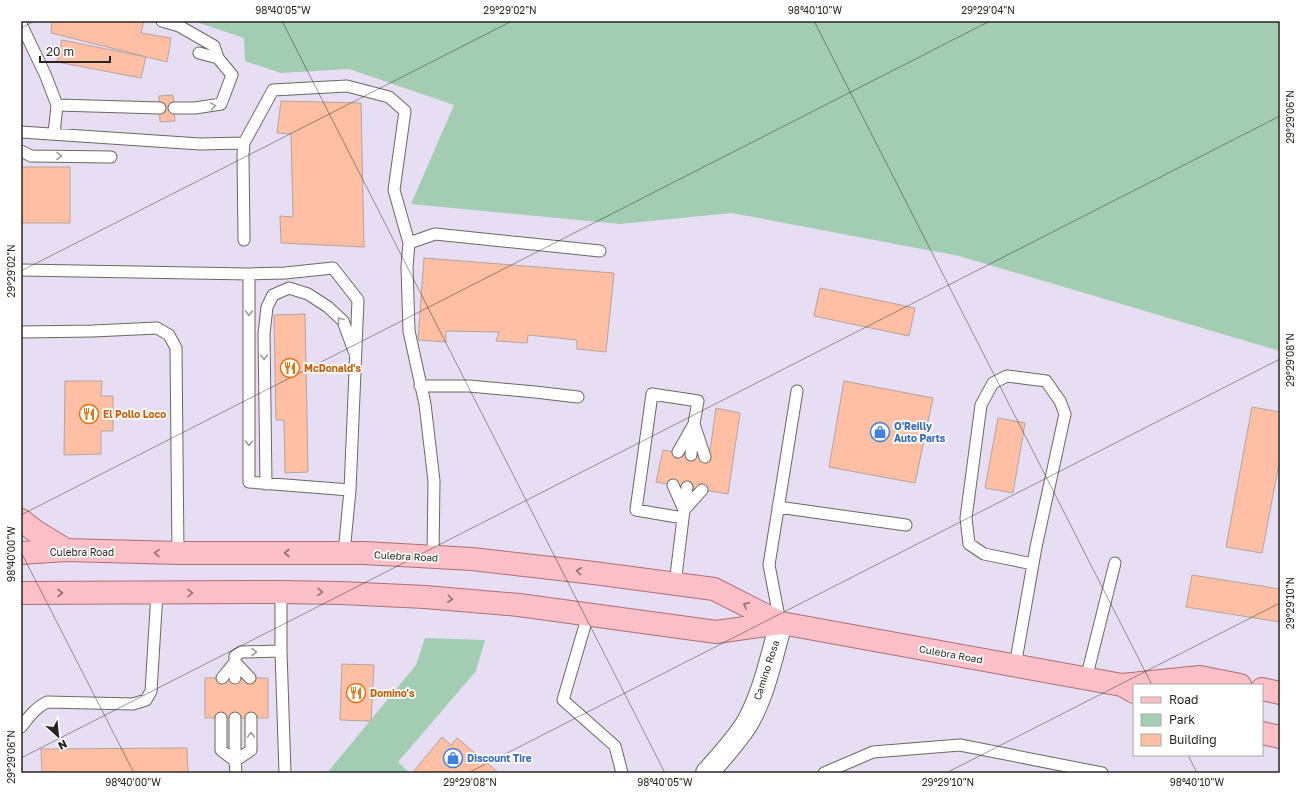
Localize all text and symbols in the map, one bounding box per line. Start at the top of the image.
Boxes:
text: 98°40'05"W [255,4,311,16]
text: 29°29'02"N [483,4,537,16]
text: 98°40'10"W [788,4,843,16]
text: 29°29'04"N [961,4,1015,16]
scale bar [40,38,110,64]
text: 20 m [46,44,74,59]
text: 29°29'06"N [1284,90,1296,144]
one-way arrow [210,102,216,111]
one-way arrow [56,152,62,160]
text: 29°29'02"N [5,244,17,298]
one-way arrow [245,310,253,316]
one-way arrow [338,318,345,325]
text: 29°29'08"N [1284,333,1296,387]
one-way arrow [260,354,268,360]
restaurant icon: McDonald's [279,357,301,379]
place label: McDonald's [304,362,361,374]
restaurant icon: El Pollo Loco [78,403,100,425]
place label: El Pollo Loco [103,408,166,420]
place label: O'Reilly Auto Parts [894,420,946,444]
shop icon: O'Reilly Auto Parts [869,421,891,443]
one-way arrow [245,440,253,446]
text: 98°40'00"W [5,526,17,582]
street label: Culebra Road [50,546,114,558]
one-way arrow [154,548,160,557]
street label: Culebra Road [374,548,438,564]
one-way arrow [284,549,290,557]
one-way arrow [576,567,582,576]
text: 29°29'10"N [1284,577,1296,629]
one-way arrow [317,588,323,597]
one-way arrow [57,589,63,597]
one-way arrow [187,589,193,597]
one-way arrow [447,594,453,603]
one-way arrow [742,602,750,610]
street label: Camino Rosa [751,639,781,701]
street label: Culebra Road [918,643,984,665]
one-way arrow [251,648,257,656]
restaurant icon: Domino's [345,682,367,704]
legend [1133,684,1263,756]
place label: Domino's [370,687,415,699]
text: Road [1169,692,1198,707]
text: Park [1169,712,1195,727]
north arrow [38,716,78,756]
text: 29°29'06"N [5,730,17,784]
one-way arrow [247,732,255,738]
text: Building [1169,732,1217,747]
text: N [56,738,69,753]
shop icon: Discount Tire [442,747,464,769]
place label: Discount Tire [467,752,532,764]
text: 98°40'00"W [105,776,161,788]
text: 29°29'08"N [443,776,497,788]
text: 98°40'05"W [637,776,693,788]
text: 29°29'10"N [922,776,974,788]
text: 98°40'10"W [1170,776,1225,788]

